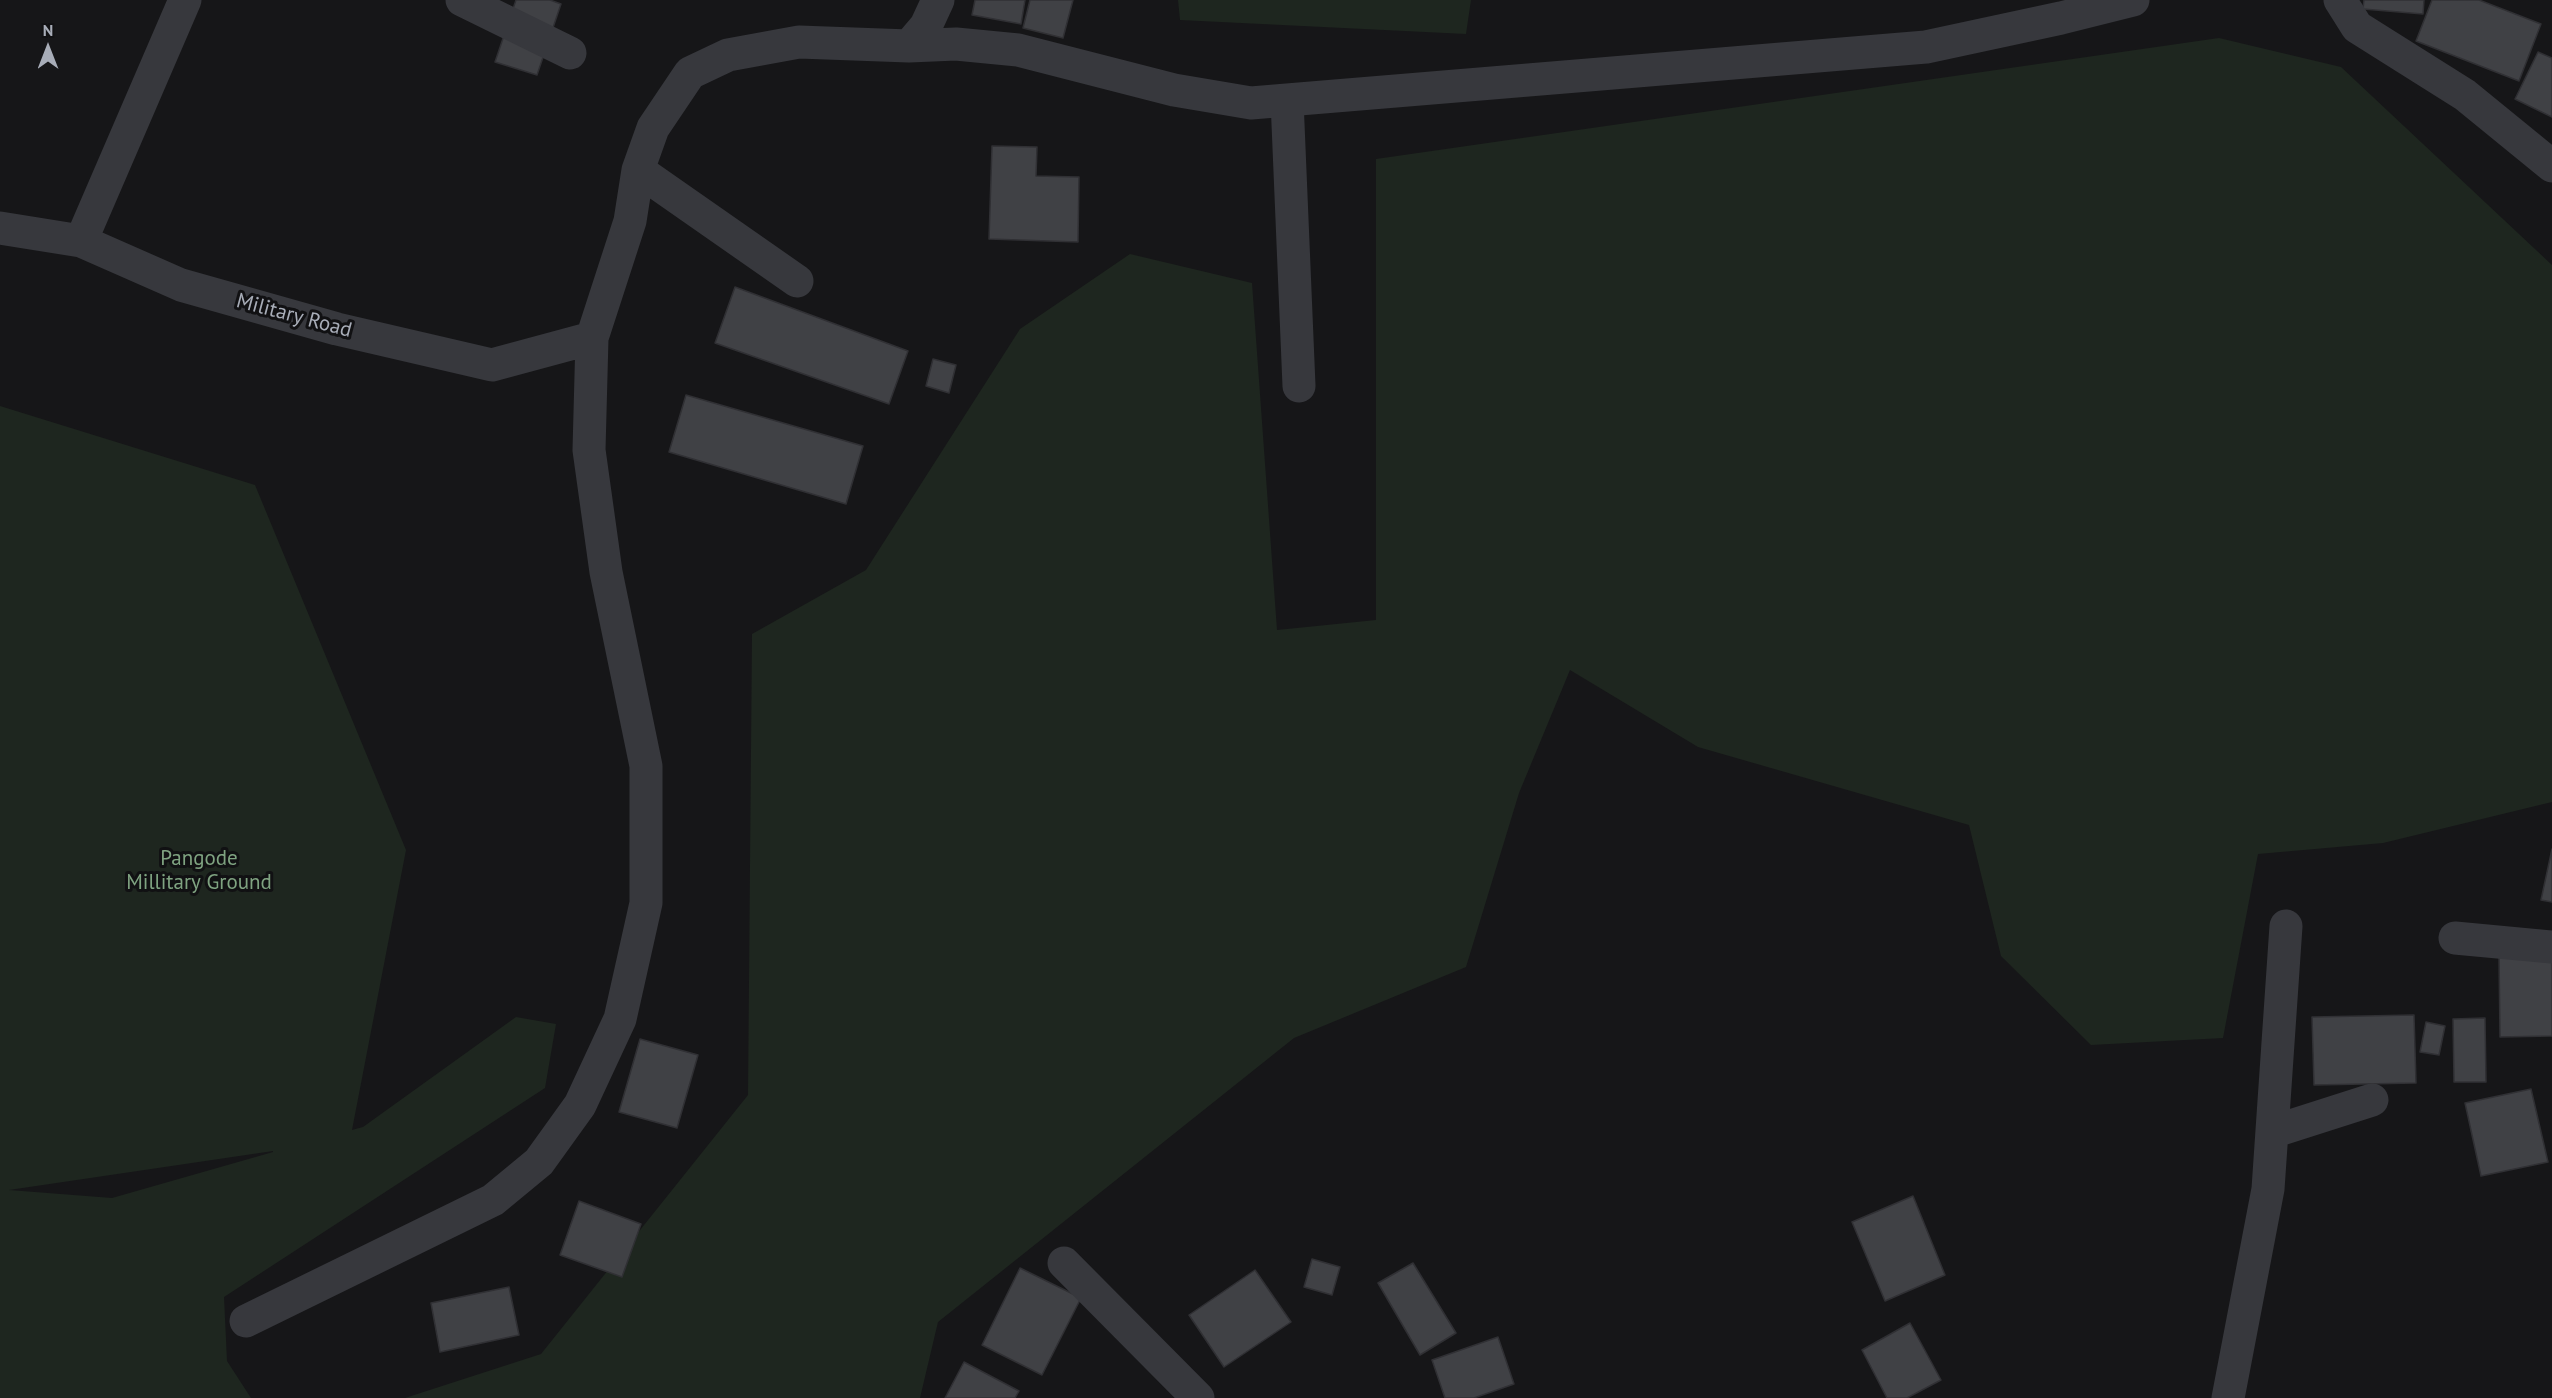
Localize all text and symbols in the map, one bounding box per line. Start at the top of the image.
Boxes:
north arrow [18,18,78,78]
text: N [43,20,53,40]
street label: Military Road [233,288,355,344]
park label: Pangode Millitary Ground [126,846,272,896]

